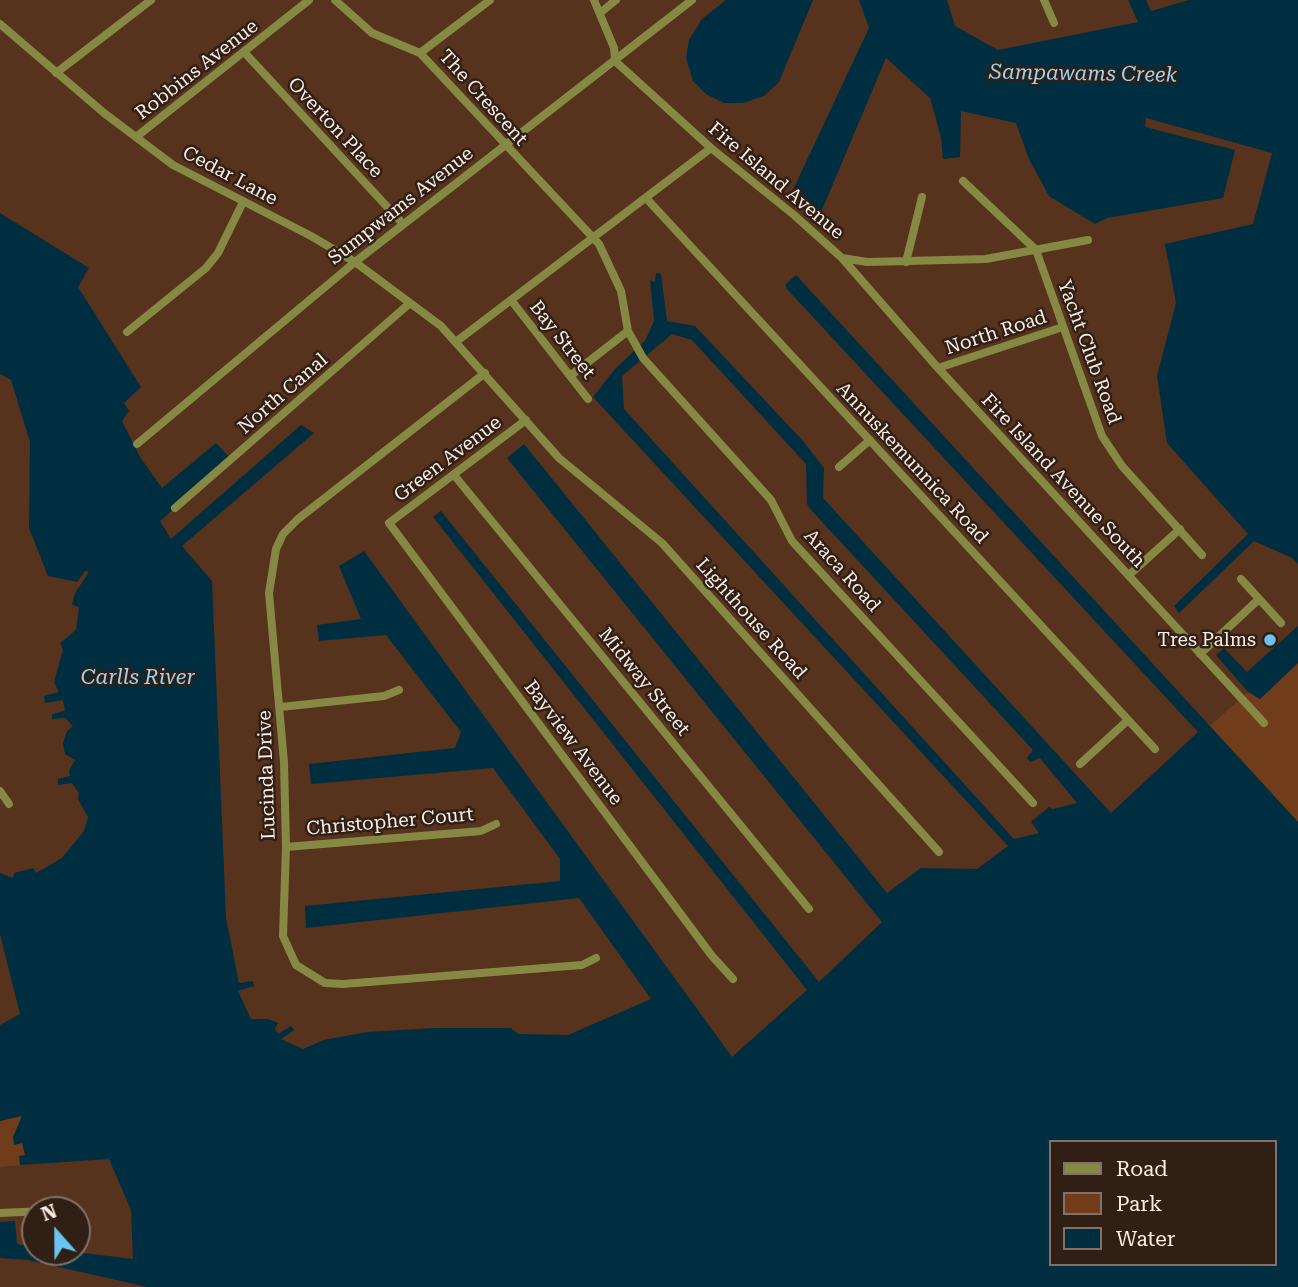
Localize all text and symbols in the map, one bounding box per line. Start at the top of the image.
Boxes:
street label: Robbins Avenue [131,15,263,125]
street label: The Crescent [434,45,532,151]
water label: Sampawams Creek [989,60,1177,88]
street label: Overton Place [283,73,387,183]
street label: Fire Island Avenue [704,118,848,244]
street label: Cedar Lane [179,141,281,211]
street label: Sumpwams Avenue [324,142,478,270]
street label: Yacht Club Road [1052,277,1126,427]
street label: Bay Street [524,296,600,384]
street label: North Road [942,306,1050,360]
street label: North Canal [234,349,332,439]
street label: Annuskemunnica Road [831,378,993,548]
street label: Fire Island Avenue South [976,389,1150,573]
street label: Green Avenue [390,411,506,507]
street label: Araca Road [799,525,885,617]
street label: Lighthouse Road [691,554,811,684]
street label: Midway Street [594,623,694,741]
place label: Tres Palms [1157,629,1256,651]
marker: Tres Palms [1262,632,1278,648]
water label: Carlls River [81,665,195,691]
street label: Bayview Avenue [519,676,627,810]
street label: Lucinda Drive [253,710,281,840]
street label: Christopher Court [306,803,474,841]
legend [1050,1140,1277,1266]
text: Road [1116,1157,1168,1181]
text: Park [1116,1192,1162,1216]
north arrow [21,1196,91,1266]
text: N [38,1199,60,1226]
text: Water [1116,1227,1175,1251]

